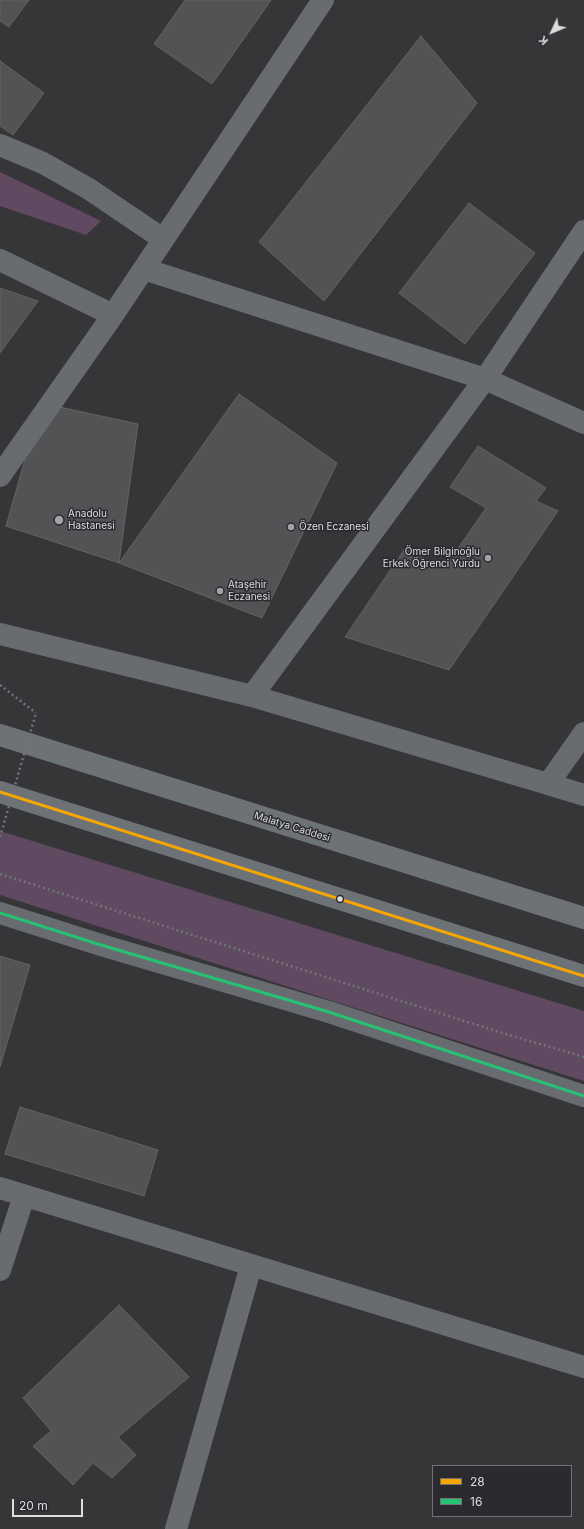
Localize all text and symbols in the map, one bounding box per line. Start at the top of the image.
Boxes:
north arrow [532,12,572,52]
text: K [536,33,551,48]
place label: Anadolu Hastanesi [68,508,115,532]
marker: Anadolu Hastanesi [53,514,65,526]
place label: Özen Eczanesi [299,521,369,533]
marker: Özen Eczanesi [286,522,296,532]
place label: Ömer Bilginoğlu Erkek Öğrenci Yurdu [383,546,480,570]
marker: Ömer Bilginoğlu Erkek Öğrenci Yurdu [483,553,493,563]
place label: Ataşehir Eczanesi [228,579,270,602]
marker: Ataşehir Eczanesi [215,586,225,596]
street label: Malatya Caddesi [253,810,331,844]
unlabelled marker [335,894,345,904]
legend [432,1465,572,1517]
text: 28 [470,1474,485,1489]
scale bar [14,1491,85,1517]
text: 16 [470,1494,482,1509]
text: 20 m [19,1498,48,1513]

